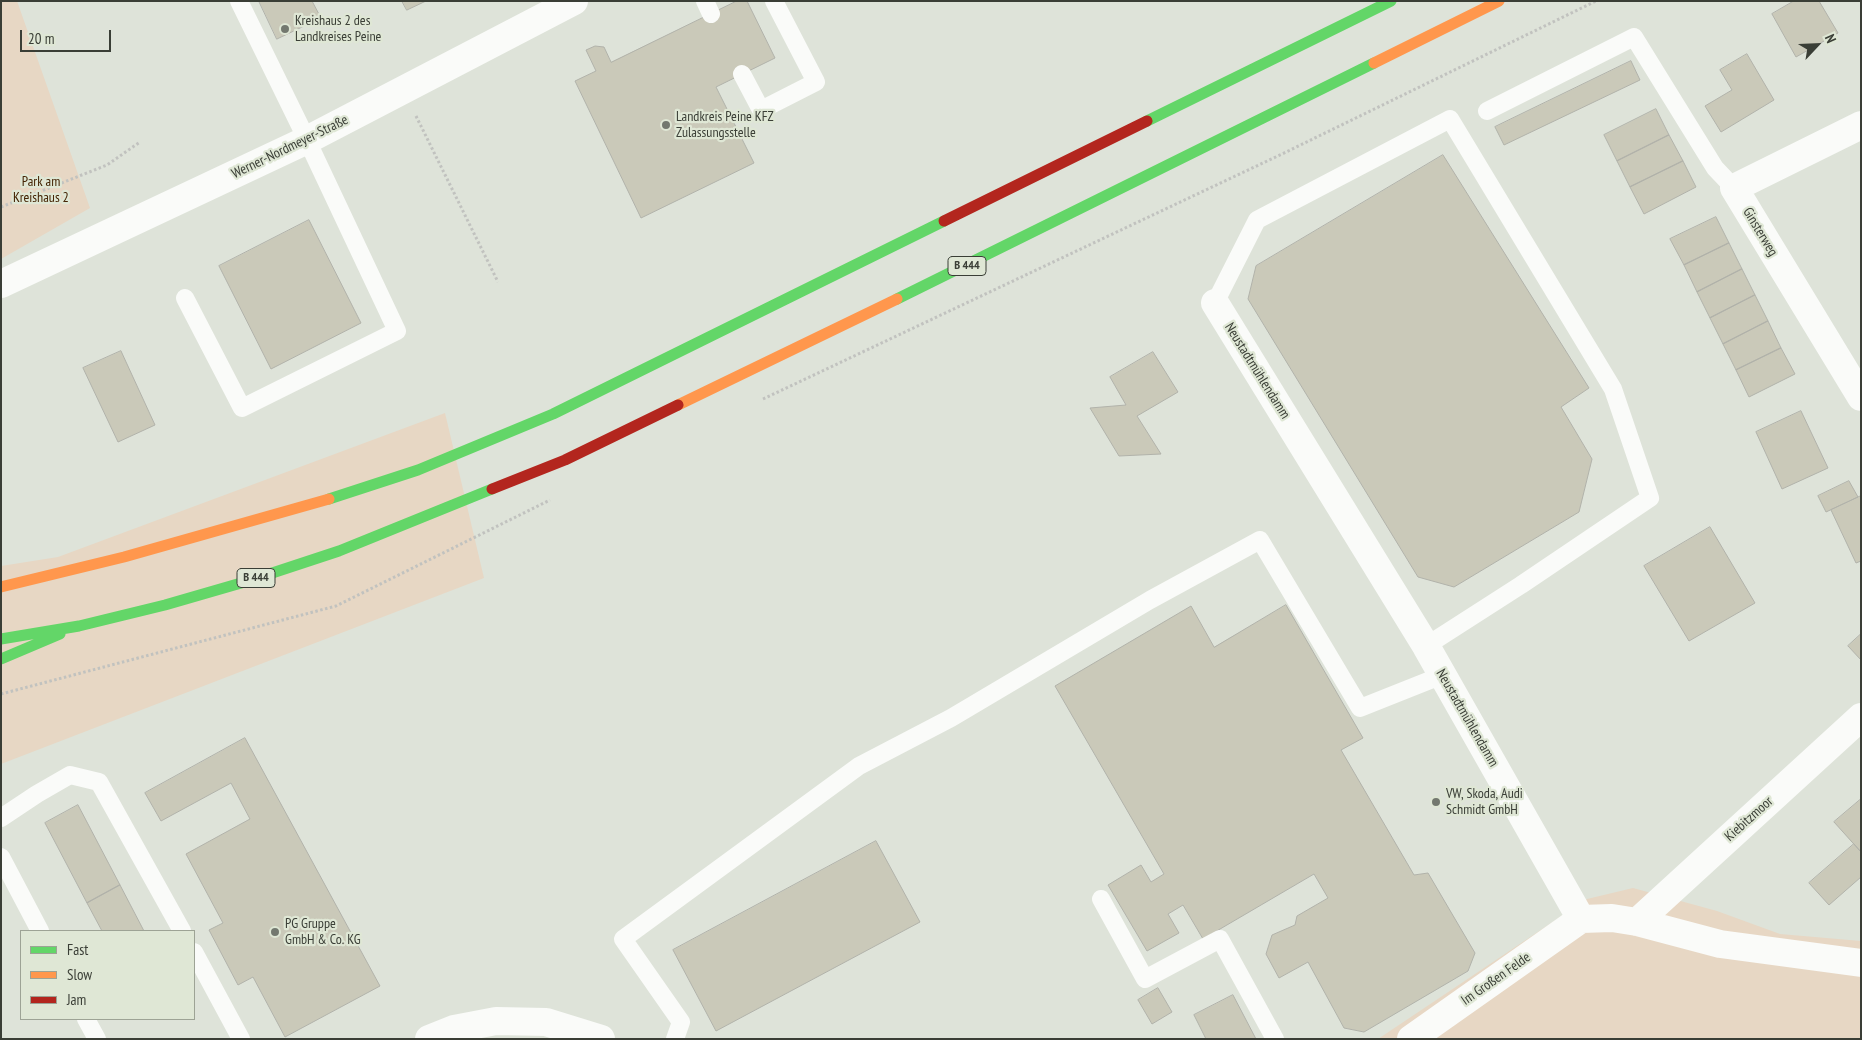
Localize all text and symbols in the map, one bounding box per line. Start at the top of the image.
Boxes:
place label: Kreishaus 2 des Landkreises Peine [295,13,381,46]
scale bar [22,20,114,52]
north arrow [1792,20,1842,70]
marker: Kreishaus 2 des Landkreises Peine [279,23,291,35]
text: 20 m [28,29,54,48]
text: N [1821,31,1840,46]
place label: Landkreis Peine KFZ Zulassungsstelle [676,109,774,142]
street label: Werner-Nordmeyer-Straße [229,112,351,182]
marker: Landkreis Peine KFZ Zulassungsstelle [660,119,672,131]
park label: Park am Kreishaus 2 [13,174,69,206]
street label: Ginsterweg [1739,205,1781,259]
road number: B 444 [948,256,986,276]
street label: Neustadtmühlendamm [1221,320,1293,422]
road number: B 444 [237,568,275,588]
street label: Neustadtmühlendamm [1432,666,1502,770]
place label: VW, Skoda, Audi Schmidt GmbH [1446,786,1523,819]
street label: Kiebitzmoor [1722,793,1776,845]
marker: VW, Skoda, Audi Schmidt GmbH [1430,796,1442,808]
place label: PG Gruppe GmbH & Co. KG [285,916,361,949]
marker: PG Gruppe GmbH & Co. KG [269,926,281,938]
legend [20,930,195,1020]
text: Fast [67,940,88,959]
street label: Im Großen Felde [1458,949,1534,1009]
text: Slow [67,965,92,984]
text: Jam [67,990,86,1009]

